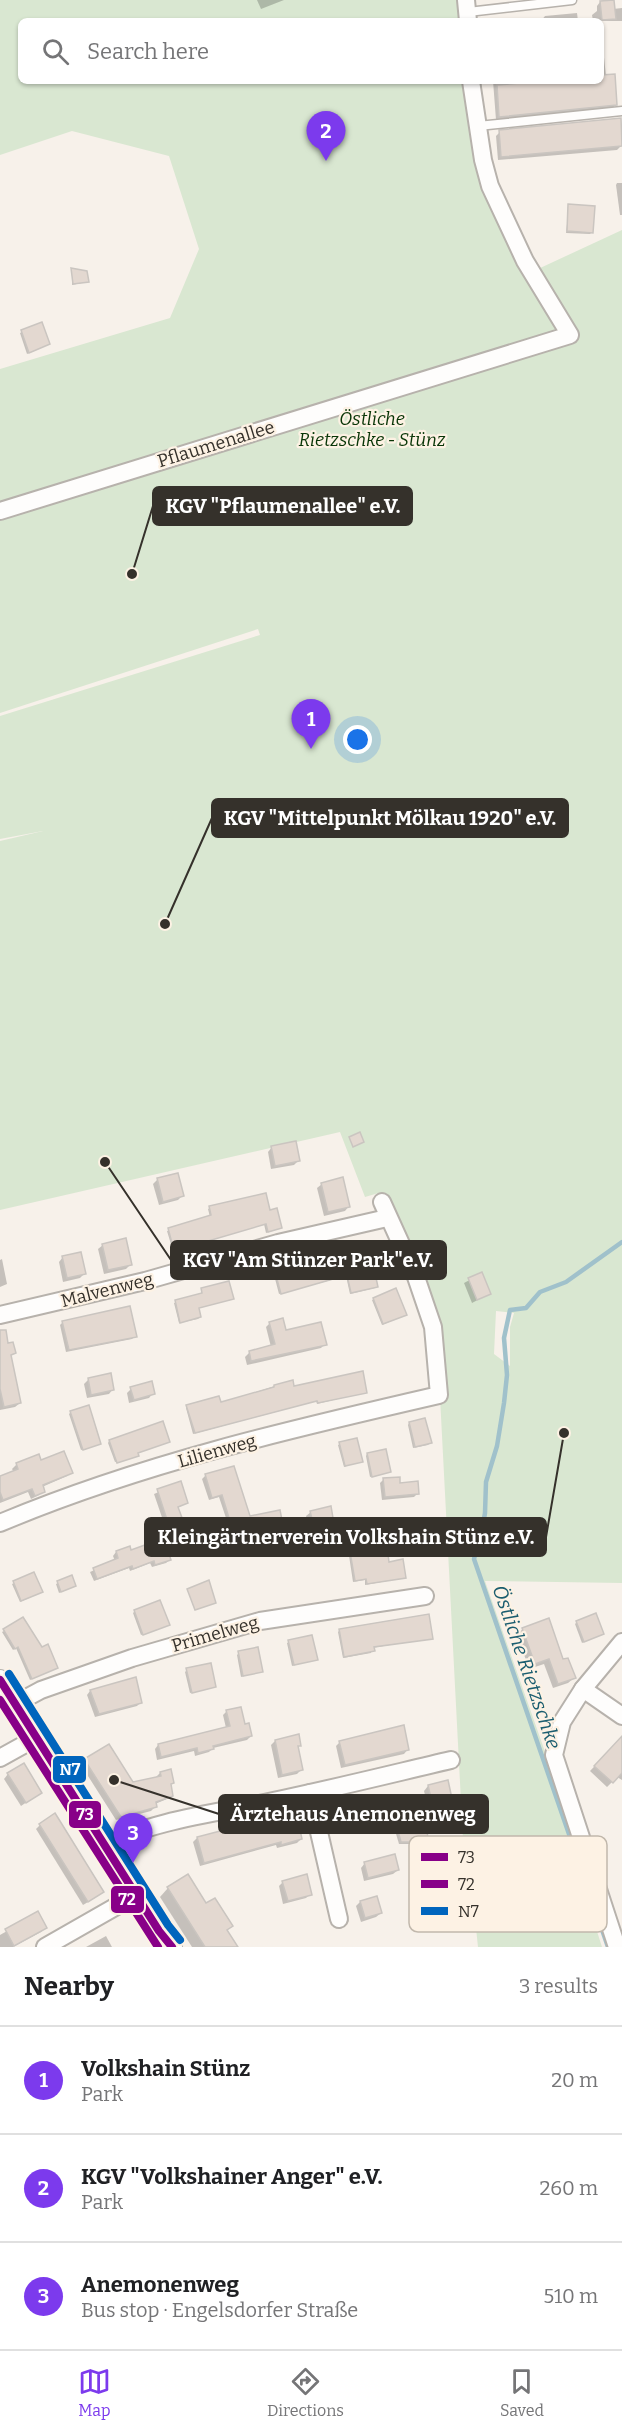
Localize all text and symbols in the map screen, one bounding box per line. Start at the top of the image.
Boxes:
search box [18,18,604,84]
icon: search [39,35,72,68]
text: Search here [87,38,209,65]
pin: 2 [306,112,346,161]
park label: Östliche Rietzschke - Stünz [299,408,446,451]
street label: Pflaumenallee [155,416,277,472]
callout: KGV "Pflaumenallee" e.V. [153,487,412,525]
text: KGV "Pflaumenallee" e.V. [166,494,400,518]
pin: 1 [292,700,330,749]
your location [343,725,372,754]
callout: KGV "Mittelpunkt Mölkau 1920" e.V. [212,799,568,837]
text: KGV "Mittelpunkt Mölkau 1920" e.V. [224,806,556,830]
callout: KGV "Am Stünzer Park"e.V. [171,1241,446,1279]
text: KGV "Am Stünzer Park"e.V. [183,1248,433,1272]
street label: Malvenweg [59,1268,155,1312]
street label: Lilienweg [175,1429,259,1473]
callout: Kleingärtnerverein Volkshain Stünz e.V. [145,1518,546,1556]
text: Kleingärtnerverein Volkshain Stünz e.V. [158,1525,534,1549]
water label: Östliche Rietzschke [488,1582,566,1752]
street label: Primelweg [169,1611,261,1657]
line badge: N7 [52,1755,87,1784]
text: N7 [60,1760,81,1779]
callout: Ärztehaus Anemonenweg [219,1795,488,1833]
line badge: 73 [68,1800,102,1829]
text: Ärztehaus Anemonenweg [230,1802,476,1826]
text: 73 [76,1805,94,1824]
pin: 3 [114,1814,152,1863]
legend [409,1836,607,1932]
text: 73 [458,1848,475,1867]
text: 72 [458,1875,475,1894]
line badge: 72 [110,1885,145,1914]
text: 72 [118,1890,136,1909]
text: N7 [458,1902,479,1921]
text: Nearby [24,1971,114,2002]
text: 3 results [519,1974,598,1998]
text: Volkshain Stünz [81,2055,250,2082]
text: 1 [39,2068,48,2092]
text: 20 m [551,2068,598,2092]
text: Park [81,2082,123,2106]
text: KGV "Volkshainer Anger" e.V. [81,2163,383,2190]
text: 2 [38,2176,49,2200]
text: 260 m [539,2176,598,2200]
text: Park [81,2190,123,2214]
text: Anemonenweg [81,2271,239,2298]
text: 3 [38,2284,49,2308]
text: 510 m [544,2284,598,2308]
text: Bus stop · Engelsdorfer Straße [81,2298,358,2322]
tab: Map [78,2365,111,2420]
tab: Directions [267,2365,344,2420]
tab: Saved [500,2365,544,2420]

